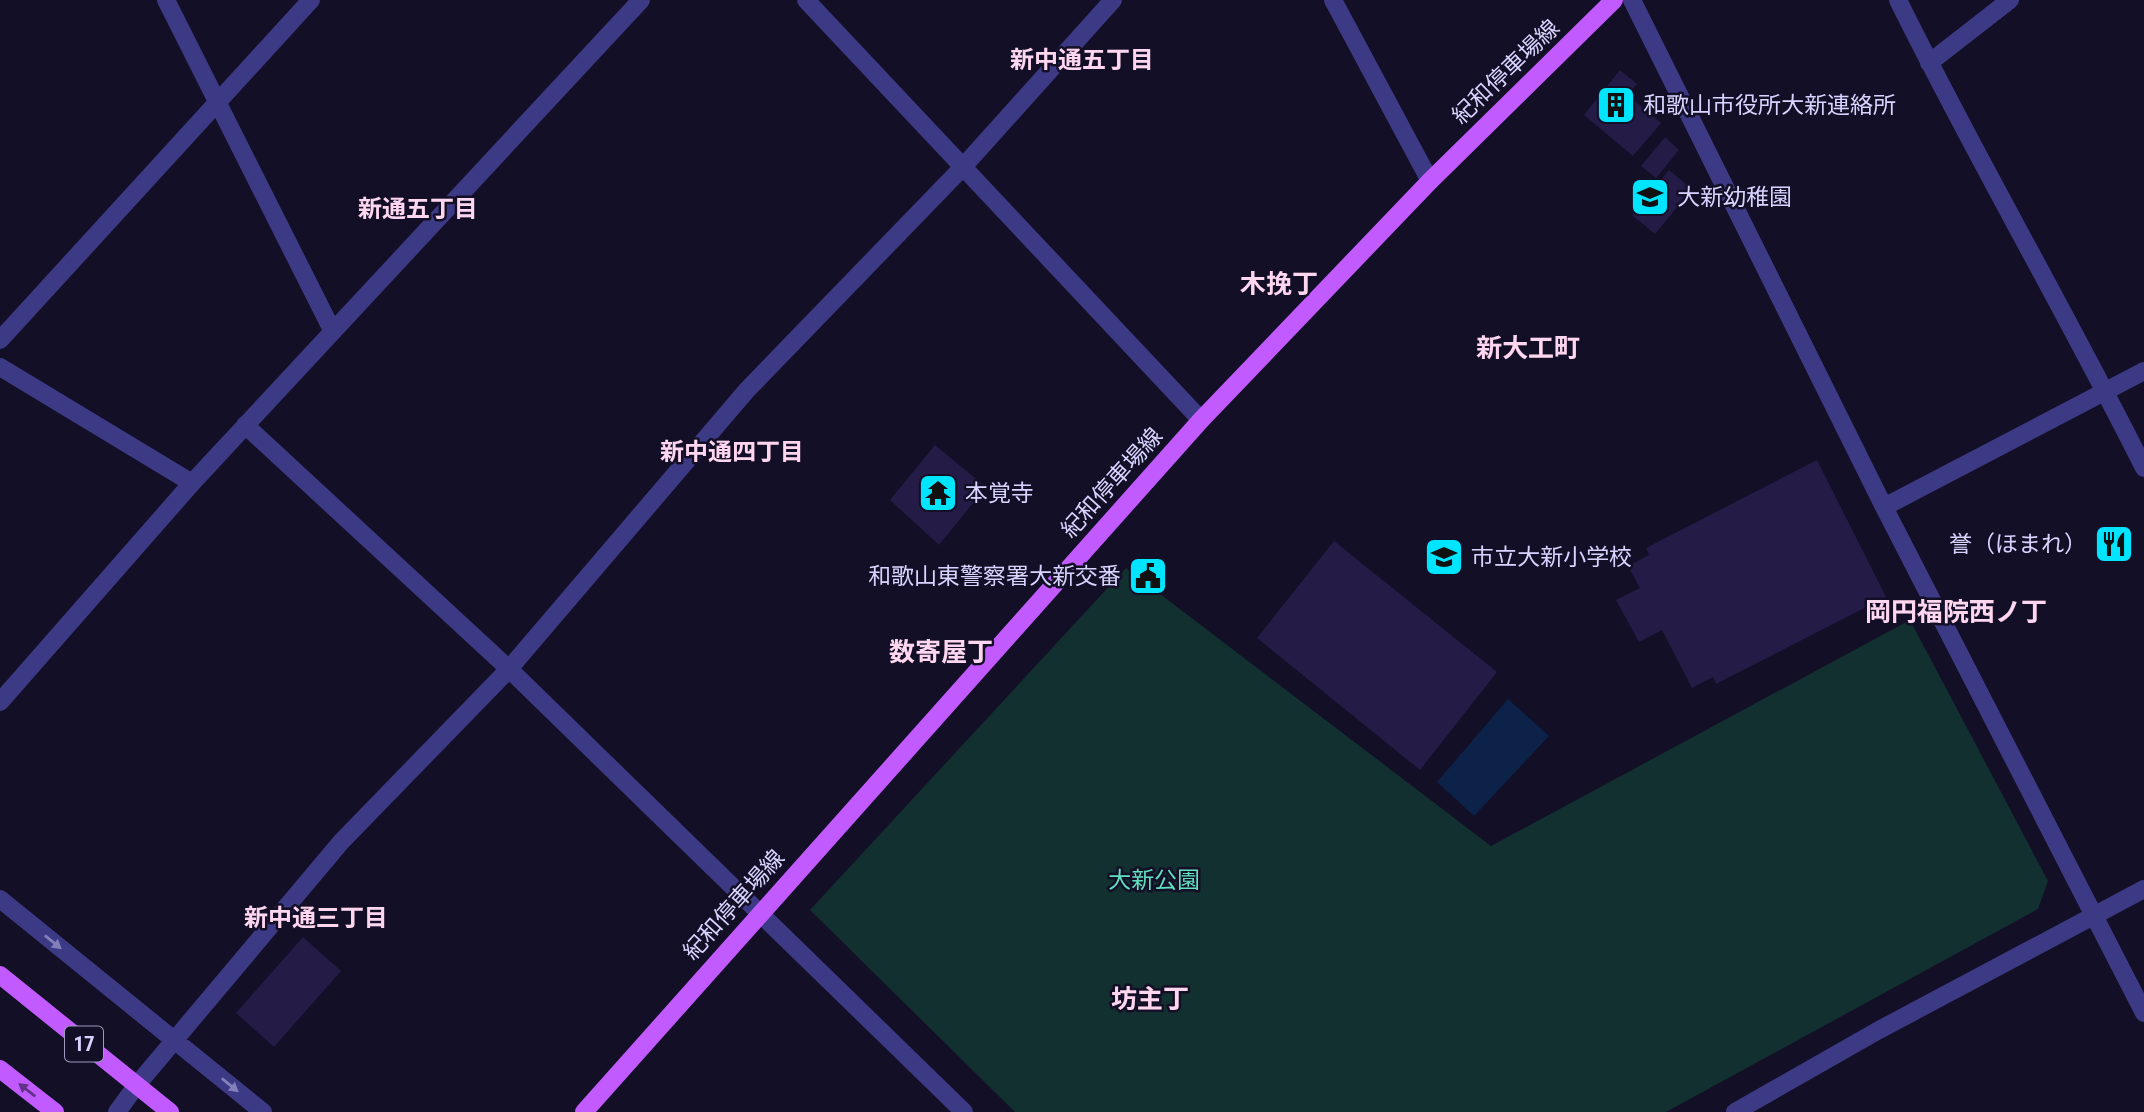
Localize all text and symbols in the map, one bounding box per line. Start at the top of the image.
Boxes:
street label: 紀和停車場線 [1447,14,1565,130]
district label: 新中通五丁目 [1010,46,1154,74]
building icon: 和歌山市役所大新連絡所 [1595,84,1637,126]
place label: 和歌山市役所大新連絡所 [1643,92,1896,119]
school or university icon: 大新幼稚園 [1629,176,1671,218]
place label: 大新幼稚園 [1677,184,1792,211]
district label: 新通五丁目 [358,195,478,223]
district label: 木挽丁 [1240,269,1318,299]
district label: 新大工町 [1476,333,1580,363]
street label: 紀和停車場線 [1056,423,1168,543]
district label: 新中通四丁目 [660,438,804,466]
temple icon: 本覚寺 [917,472,959,514]
place label: 本覚寺 [965,480,1034,507]
restaurant icon: 誉（ほまれ） [2093,523,2135,565]
place label: 誉（ほまれ） [1949,531,2087,558]
school or university icon: 市立大新小学校 [1423,536,1465,578]
place label: 市立大新小学校 [1471,544,1632,571]
public building icon: 和歌山東警察署大新交番 [1127,555,1169,597]
place label: 和歌山東警察署大新交番 [868,563,1121,590]
district label: 岡円福院西ノ丁 [1865,597,2047,627]
district label: 数寄屋丁 [889,637,993,667]
street label: 紀和停車場線 [678,845,790,965]
park label: 大新公園 [1108,867,1200,894]
district label: 新中通三丁目 [244,904,388,932]
one-way arrow [45,934,62,949]
district label: 坊主丁 [1111,984,1189,1014]
road number: 17 [65,1026,103,1062]
one-way arrow [221,1077,239,1092]
one-way arrow [19,1083,37,1098]

